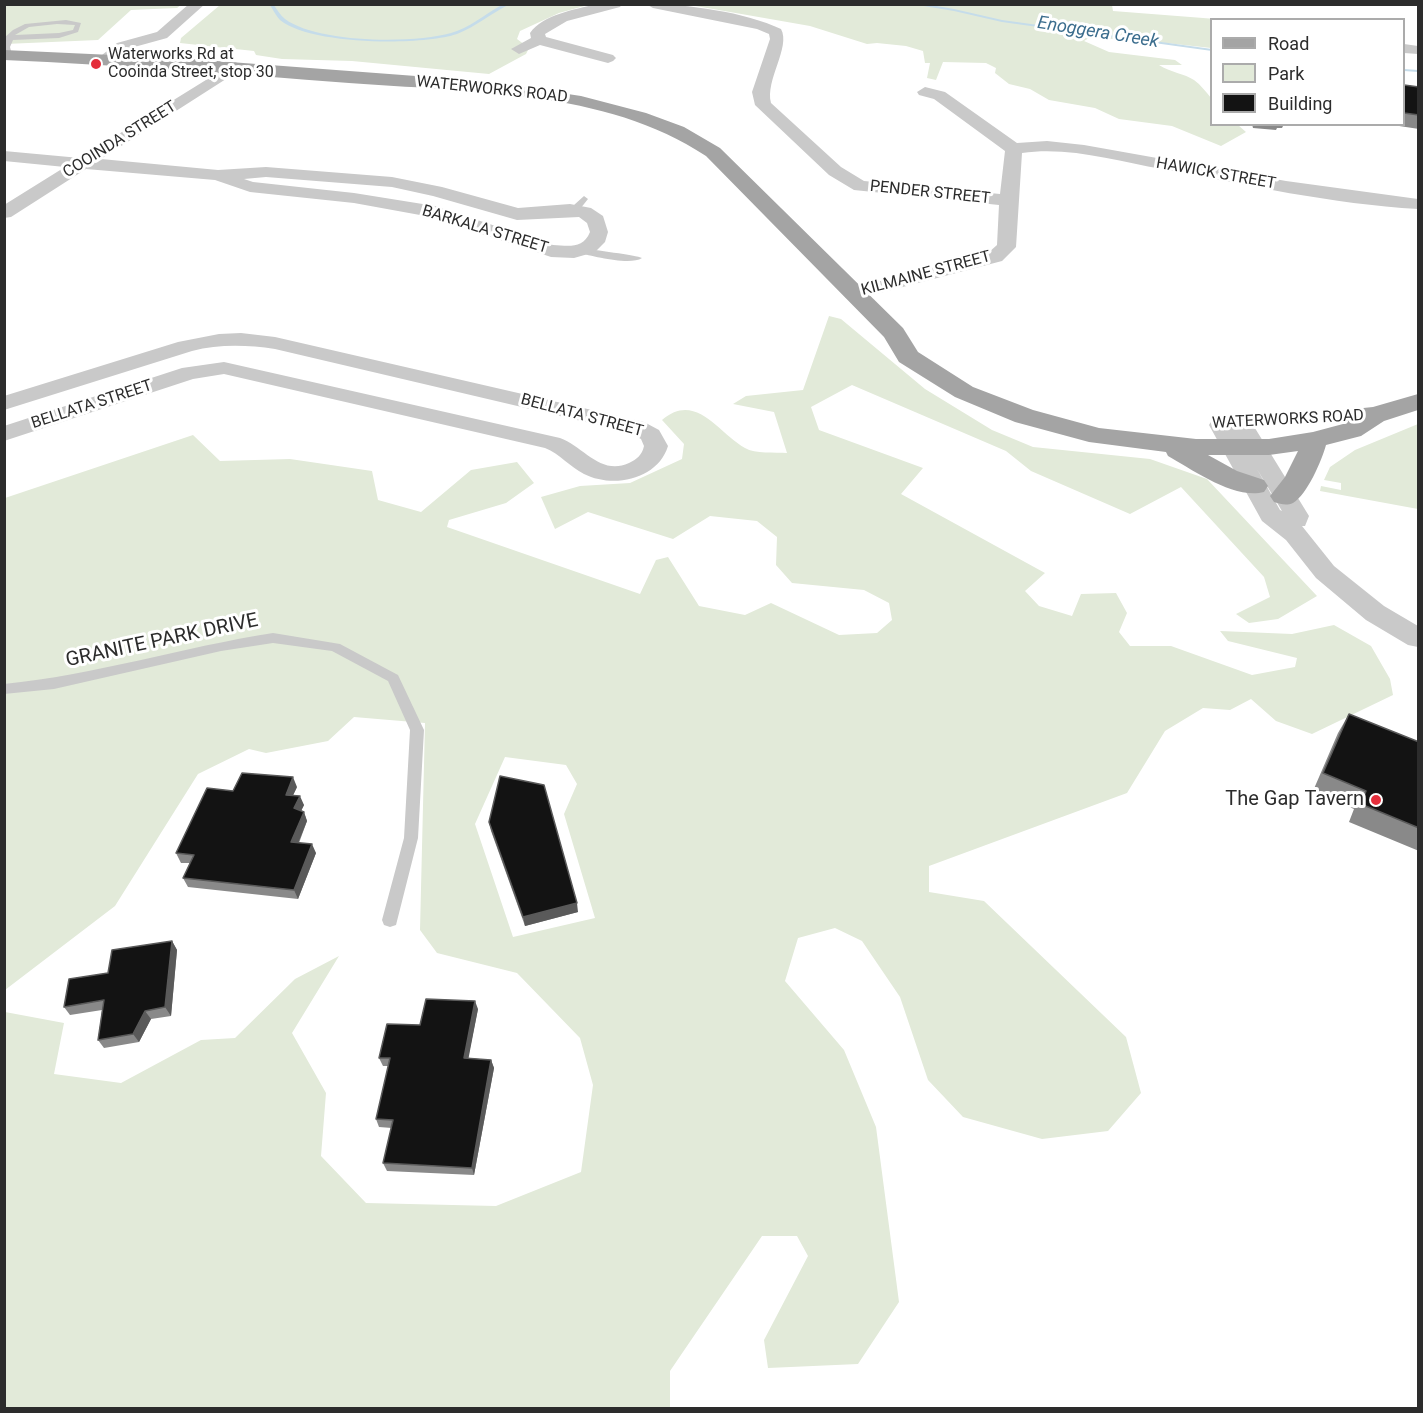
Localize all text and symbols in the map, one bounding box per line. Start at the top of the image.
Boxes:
water label: Enoggera Creek [1036,13,1160,53]
legend [1210,18,1405,126]
text: Road [1268,33,1309,54]
place label: Waterworks Rd at Cooinda Street, stop 30 [108,45,274,83]
marker: Waterworks Rd at Cooinda Street, stop 30 [89,57,103,71]
text: Park [1268,63,1304,84]
street label: WATERWORKS ROAD [415,73,569,107]
text: Building [1268,93,1332,114]
street label: COOINDA STREET [60,97,180,183]
street label: HAWICK STREET [1155,154,1277,194]
street label: PENDER STREET [869,177,991,209]
street label: BARKALA STREET [420,202,550,258]
street label: KILMAINE STREET [859,247,993,301]
street label: BELLATA STREET [29,376,155,434]
street label: BELLATA STREET [519,390,645,442]
street label: WATERWORKS ROAD [1212,406,1364,434]
street label: GRANITE PARK DRIVE [64,609,260,673]
place label: The Gap Tavern [1225,788,1364,812]
marker: The Gap Tavern [1369,793,1383,807]

